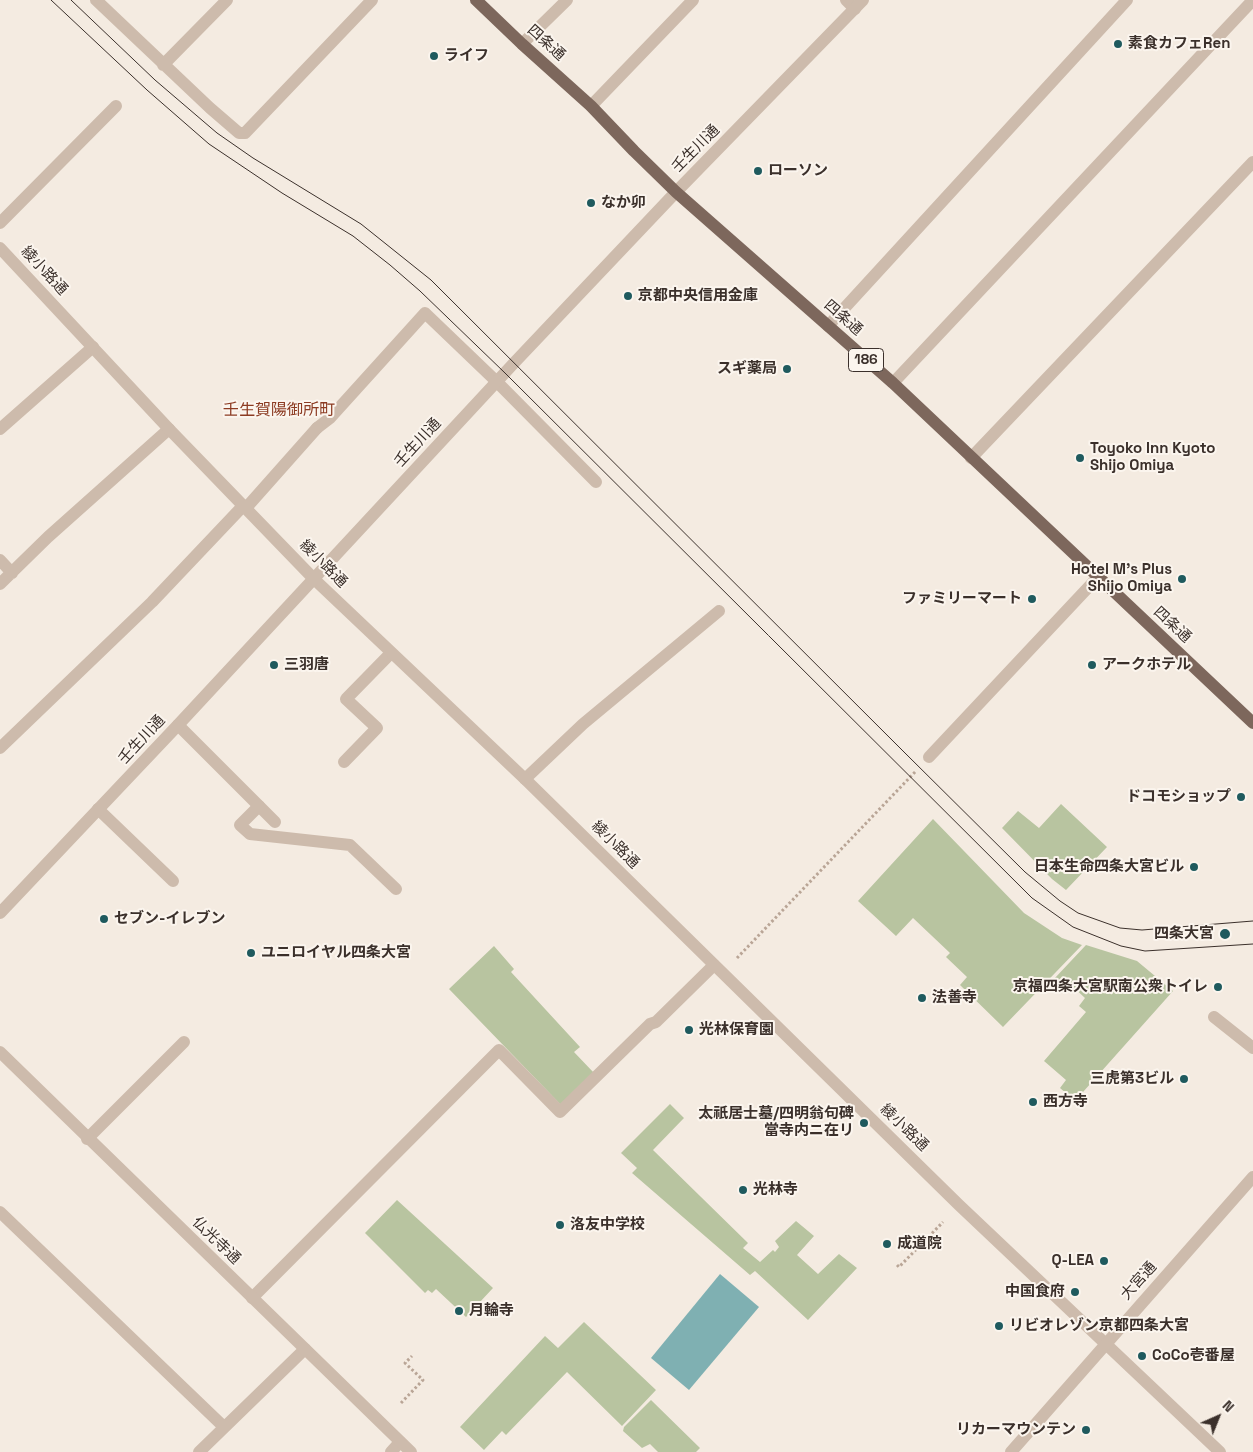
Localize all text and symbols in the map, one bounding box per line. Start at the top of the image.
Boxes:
street label: 四条通 [523,21,569,65]
place label: 素食カフェRen [1128,35,1230,53]
marker: 素食カフェRen [1112,38,1124,50]
place label: ライフ [444,47,489,65]
marker: ライフ [428,50,440,62]
street label: 壬生川通 [668,121,724,177]
place label: ローソン [768,162,828,180]
marker: ローソン [752,165,764,177]
place label: なか卯 [601,194,646,212]
marker: なか卯 [585,197,597,209]
street label: 綾小路通 [17,243,71,299]
place label: 京都中央信用金庫 [638,287,758,305]
marker: 京都中央信用金庫 [622,290,634,302]
street label: 四条通 [820,296,866,340]
road number: 186 [848,348,884,372]
place label: スギ薬局 [717,360,777,378]
marker: スギ薬局 [781,363,793,375]
district label: 壬生賀陽御所町 [223,401,335,421]
street label: 壬生川通 [391,415,445,471]
place label: Toyoko Inn Kyoto Shijo Omiya [1090,440,1215,475]
marker: Toyoko Inn Kyoto Shijo Omiya [1074,452,1086,464]
street label: 綾小路通 [295,536,351,592]
place label: Hotel M's Plus Shijo Omiya [1071,561,1172,596]
marker: Hotel M's Plus Shijo Omiya [1176,573,1188,585]
place label: ファミリーマート [902,590,1022,608]
marker: ファミリーマート [1026,593,1038,605]
street label: 四条通 [1149,603,1195,647]
place label: 三羽唐 [284,656,329,674]
place label: アークホテル [1102,656,1191,674]
marker: 三羽唐 [268,659,280,671]
marker: アークホテル [1086,659,1098,671]
street label: 壬生川通 [115,712,169,768]
place label: ドコモショップ [1126,788,1231,806]
marker: ドコモショップ [1235,791,1247,803]
street label: 綾小路通 [587,817,643,873]
place label: 日本生命四条大宮ビル [1034,858,1184,876]
marker: 日本生命四条大宮ビル [1188,861,1200,873]
place label: セブン-イレブン [114,910,225,928]
marker: セブン-イレブン [98,913,110,925]
place label: 四条大宮 [1154,925,1214,943]
marker: 四条大宮 [1218,927,1232,941]
place label: ユニロイヤル四条大宮 [261,944,411,962]
marker: ユニロイヤル四条大宮 [245,947,257,959]
place label: 京福四条大宮駅南公衆トイレ [1013,978,1208,996]
marker: 京福四条大宮駅南公衆トイレ [1212,981,1224,993]
place label: 法善寺 [932,989,977,1007]
marker: 法善寺 [916,992,928,1004]
place label: 光林保育園 [699,1021,774,1039]
marker: 光林保育園 [683,1024,695,1036]
place label: 三虎第3ビル [1090,1070,1174,1088]
marker: 三虎第3ビル [1178,1073,1190,1085]
place label: 西方寺 [1043,1093,1088,1111]
marker: 西方寺 [1027,1096,1039,1108]
street label: 綾小路通 [876,1101,932,1155]
place label: 太祇居士墓/四明翁句碑 當寺内ニ在リ [698,1105,854,1140]
marker: 太祇居士墓/四明翁句碑 當寺内ニ在リ [858,1117,870,1129]
place label: 光林寺 [753,1181,798,1199]
marker: 光林寺 [737,1184,749,1196]
street label: 仏光寺通 [188,1214,244,1268]
place label: 洛友中学校 [570,1216,645,1234]
marker: 洛友中学校 [554,1219,566,1231]
place label: 成道院 [897,1235,942,1253]
marker: 成道院 [881,1238,893,1250]
place label: Q-LEA [1051,1252,1094,1270]
marker: Q-LEA [1098,1255,1110,1267]
street label: 大宮通 [1117,1258,1161,1304]
place label: 中国食府 [1005,1283,1065,1301]
marker: 中国食府 [1069,1286,1081,1298]
place label: 月輪寺 [469,1302,514,1320]
marker: 月輪寺 [453,1305,465,1317]
place label: リビオレゾン京都四条大宮 [1009,1317,1189,1335]
marker: リビオレゾン京都四条大宮 [993,1320,1005,1332]
place label: CoCo壱番屋 [1152,1347,1235,1365]
marker: CoCo壱番屋 [1136,1350,1148,1362]
north arrow [1193,1392,1243,1442]
text: N [1219,1396,1238,1416]
place label: リカーマウンテン [956,1421,1076,1439]
marker: リカーマウンテン [1080,1424,1092,1436]

